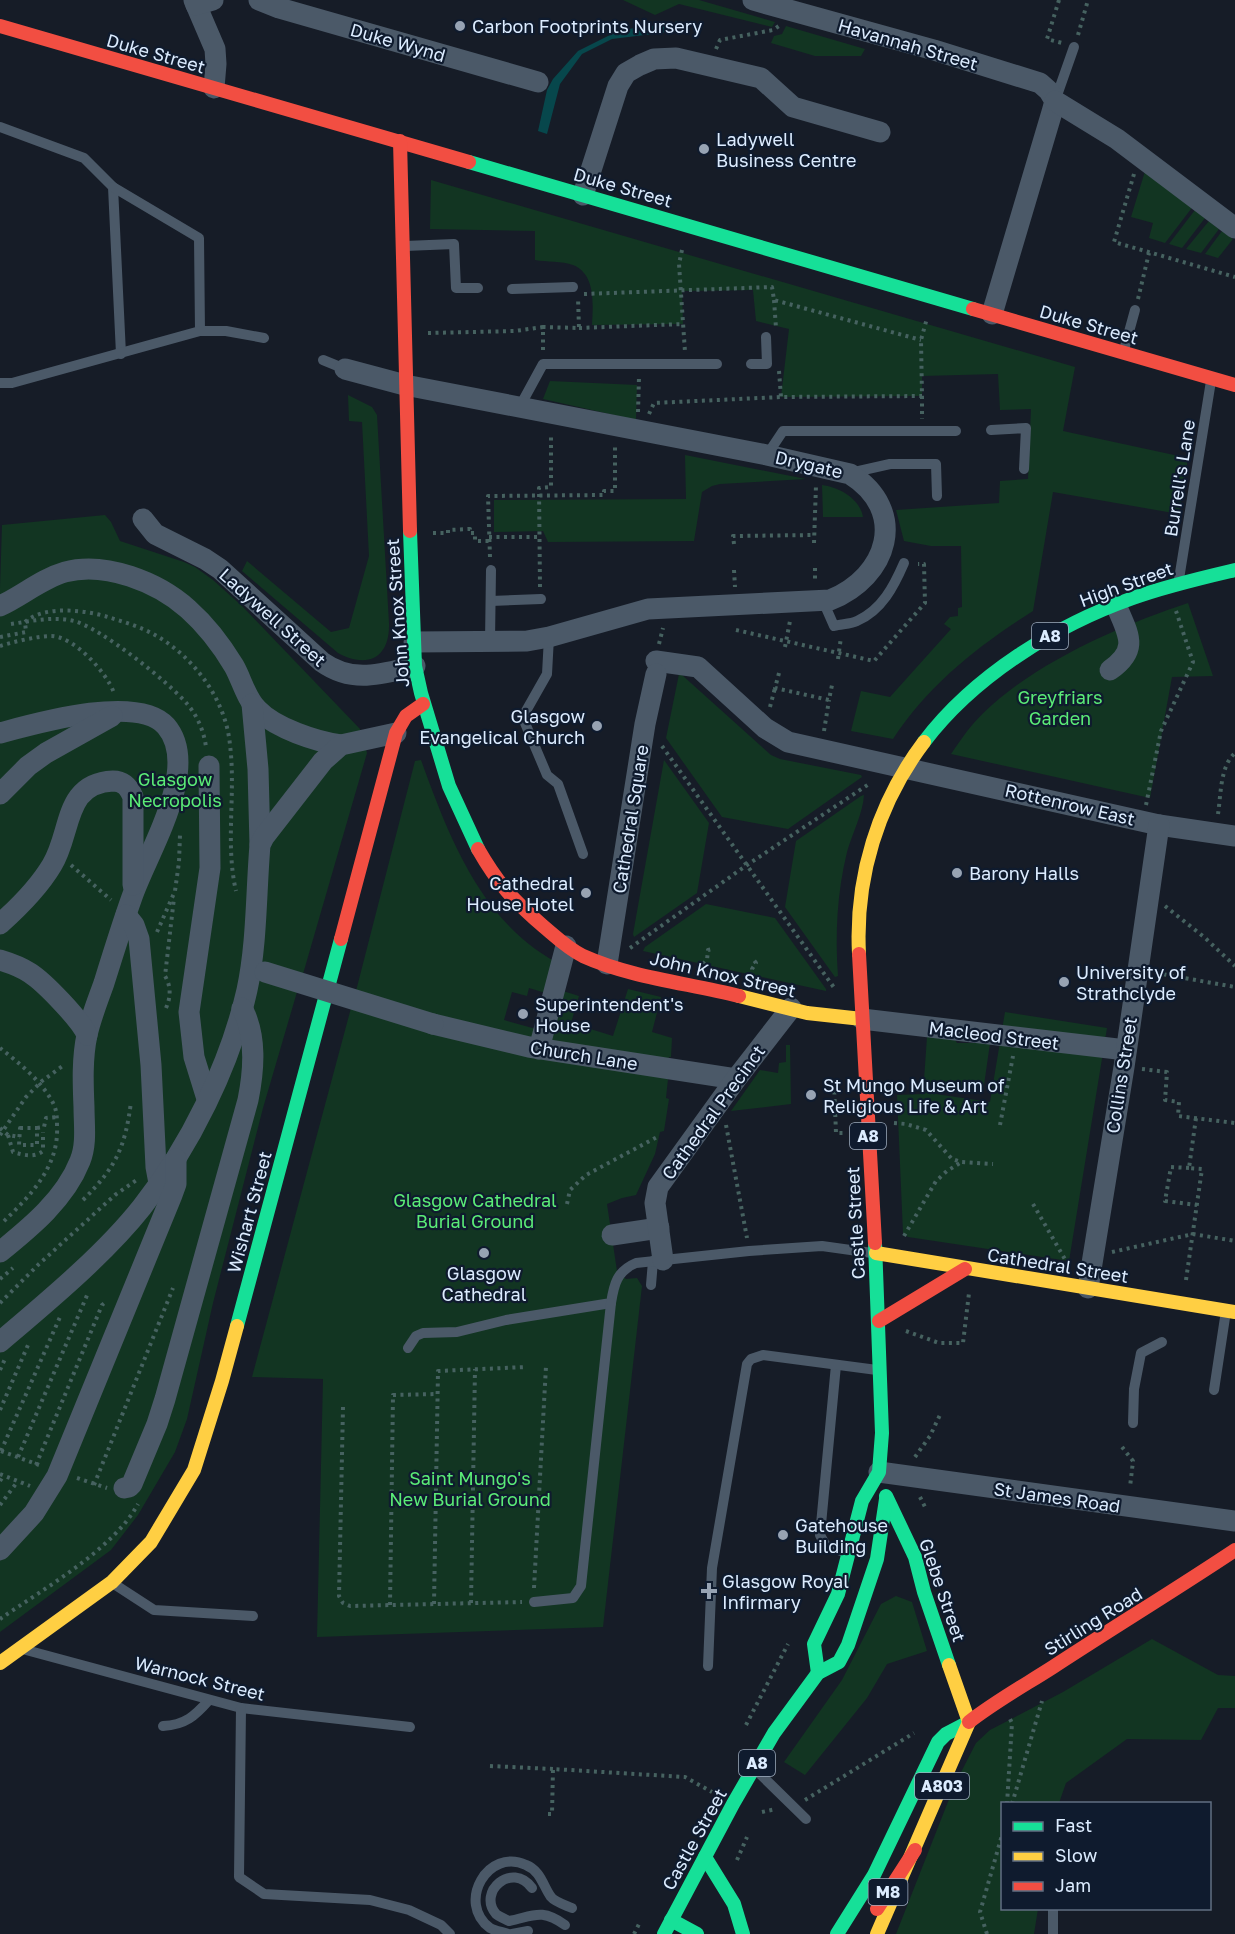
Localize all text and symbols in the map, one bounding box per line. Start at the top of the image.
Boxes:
street label: Havannah Street [836,14,980,74]
place label: Carbon Footprints Nursery [472,15,702,37]
street label: Duke Wynd [348,18,448,66]
marker: Carbon Footprints Nursery [453,19,467,33]
street label: Duke Street [104,28,208,78]
place label: Ladywell Business Centre [716,128,856,171]
marker: Ladywell Business Centre [697,142,711,156]
street label: Duke Street [571,162,675,212]
street label: Duke Street [1037,299,1141,349]
street label: Burrell's Lane [1159,418,1199,538]
street label: Drygate [773,446,845,482]
street label: John Knox Street [381,538,413,688]
street label: High Street [1076,557,1176,611]
street label: Ladywell Street [215,563,331,671]
road number: A8 [1032,623,1068,649]
park label: Greyfriars Garden [1017,686,1103,729]
place label: Glasgow Evangelical Church [419,705,585,748]
marker: Glasgow Evangelical Church [590,719,604,733]
street label: Cathedral Square [607,743,653,895]
park label: Glasgow Necropolis [128,768,222,811]
street label: Rottenrow East [1003,778,1137,830]
place label: Barony Halls [969,862,1079,884]
marker: Barony Halls [950,866,964,880]
place label: Cathedral House Hotel [466,872,574,915]
marker: Cathedral House Hotel [579,886,593,900]
street label: John Knox Street [648,947,798,1001]
place label: University of Strathclyde [1076,961,1186,1004]
marker: University of Strathclyde [1057,975,1071,989]
place label: Superintendent's House [535,993,684,1036]
marker: Superintendent's House [516,1007,530,1021]
street label: Collins Street [1101,1015,1141,1135]
street label: Macleod Street [928,1016,1060,1054]
street label: Church Lane [529,1036,639,1074]
street label: Cathedral Precinct [657,1040,769,1184]
place label: St Mungo Museum of Religious Life & Art [823,1074,1005,1117]
marker: St Mungo Museum of Religious Life & Art [804,1088,818,1102]
road number: A8 [850,1123,886,1149]
street label: Wishart Street [222,1149,276,1275]
street label: Castle Street [841,1166,869,1280]
park label: Glasgow Cathedral Burial Ground [393,1189,557,1232]
street label: Cathedral Street [986,1243,1130,1287]
marker: Glasgow Cathedral [477,1246,491,1260]
place label: Glasgow Cathedral [442,1262,527,1305]
park label: Saint Mungo's New Burial Ground [389,1467,551,1510]
street label: St James Road [992,1477,1122,1517]
place label: Gatehouse Building [795,1514,888,1557]
marker: Gatehouse Building [776,1528,790,1542]
street label: Glebe Street [915,1535,971,1645]
place label: Glasgow Royal Infirmary [722,1570,849,1613]
marker: Glasgow Royal Infirmary [700,1582,718,1600]
street label: Stirling Road [1040,1582,1146,1660]
street label: Warnock Street [133,1651,267,1705]
road number: A8 [739,1750,775,1776]
road number: A803 [915,1773,969,1799]
street label: Castle Street [657,1784,731,1894]
legend [1001,1802,1211,1910]
text: Fast [1055,1814,1092,1836]
text: Slow [1055,1844,1098,1866]
text: Jam [1055,1874,1091,1896]
road number: M8 [868,1879,908,1905]

